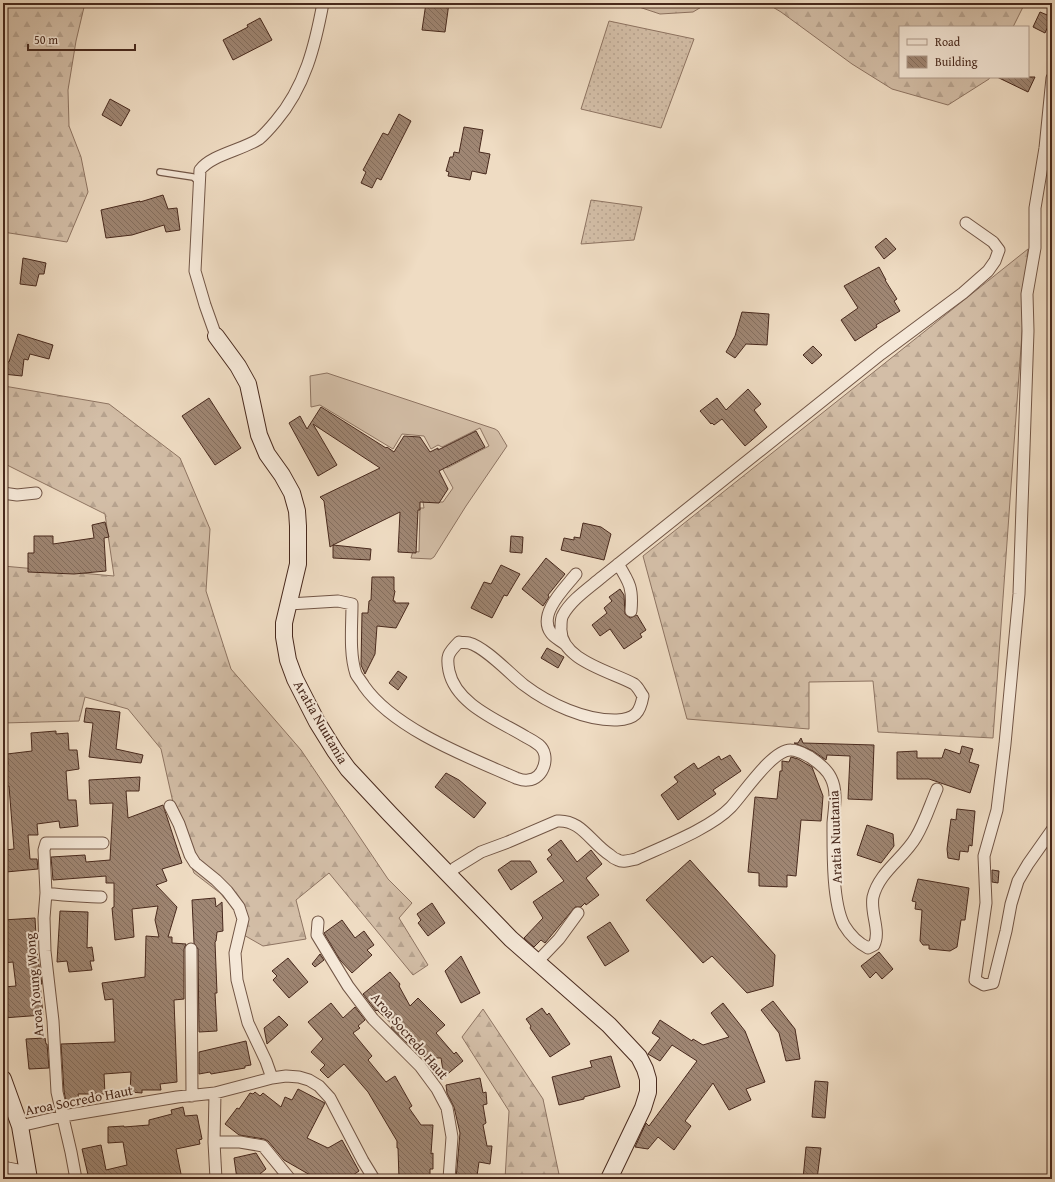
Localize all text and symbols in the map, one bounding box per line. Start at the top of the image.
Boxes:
scale bar [28,26,135,52]
legend [899,26,1029,78]
text: 50 m [34,31,58,48]
text: Road [935,33,961,50]
text: Building [935,53,978,70]
street label: Aratia Nuutania [289,676,353,768]
street label: Aratia Nuutania [823,790,847,884]
street label: Aroa Young Wong [19,932,49,1038]
street label: Aroa Socredo Haut [367,988,453,1084]
street label: Aroa Socredo Haut [23,1080,135,1120]

